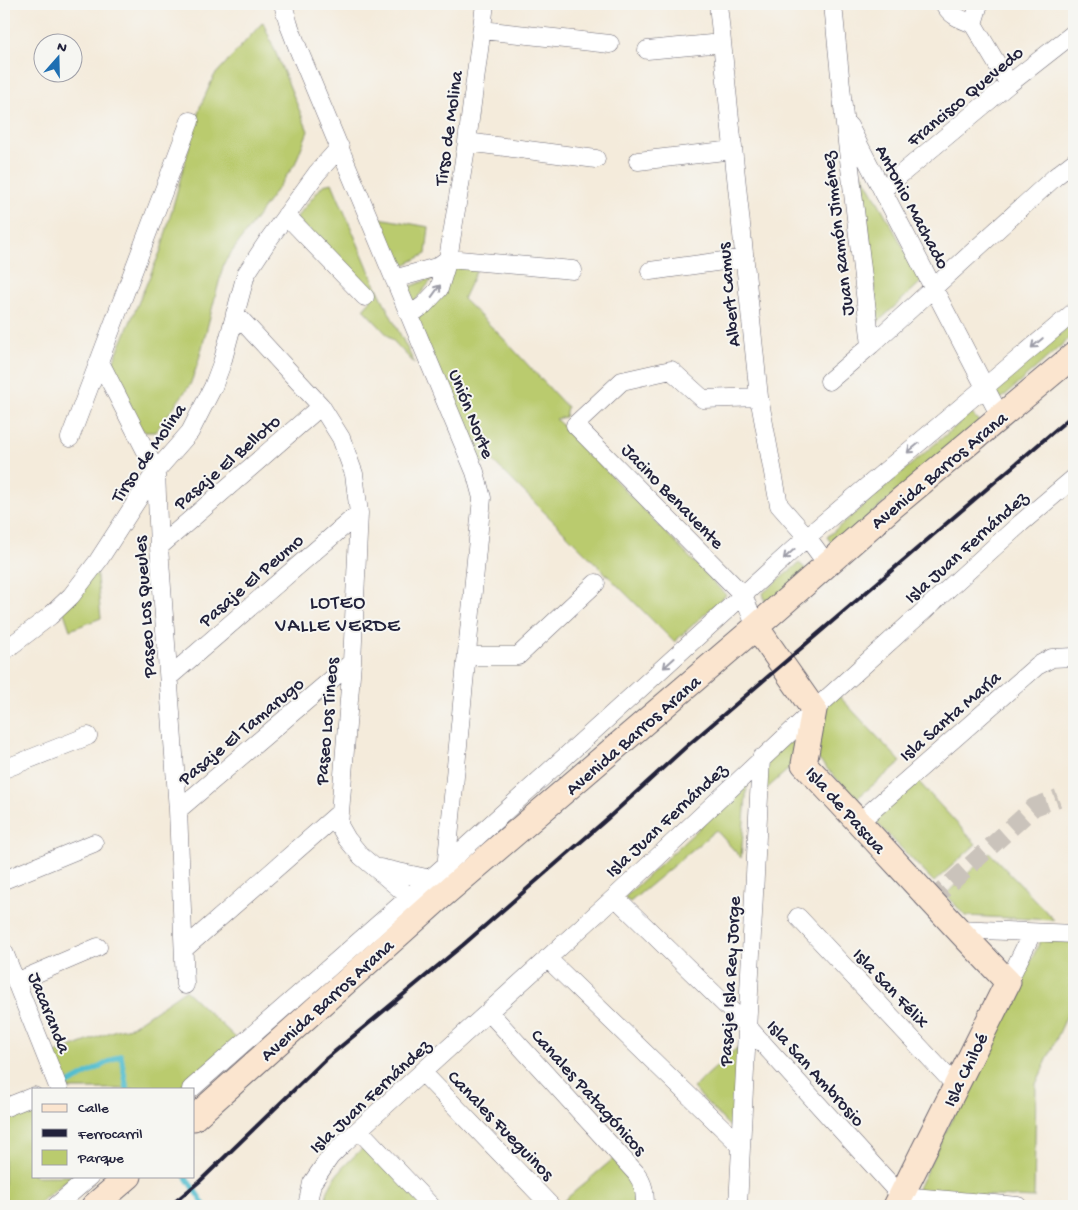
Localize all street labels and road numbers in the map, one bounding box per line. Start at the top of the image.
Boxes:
street label: Francisco Quevedo [903,42,1029,154]
street label: Tirso de Molina [431,68,470,188]
street label: Antonio Machado [869,142,953,274]
street label: Juan Ramón Jiménez [818,150,861,317]
street label: Albert Camus [713,240,747,348]
street label: Unión Norte [441,366,498,462]
street label: Tirso de Molina [107,399,193,509]
street label: Avenida Barros Arana [867,407,1015,536]
street label: Pasaje El Belloto [169,411,287,517]
street label: Jacino Benavente [615,440,728,555]
street label: Isla Juan Fernández [901,487,1034,610]
street label: Pasaje El Peumo [194,530,310,634]
street label: Paseo Los Queules [130,534,163,679]
street label: Paseo Los Tineos [311,656,346,787]
street label: Isla Santa María [896,666,1008,768]
street label: Avenida Barros Arana [562,671,708,802]
street label: Pasaje El Tamarugo [174,673,310,793]
street label: Isla Juan Fernández [602,759,733,884]
street label: Isla de Pascua [799,763,891,861]
street label: Pasaje Isla Rey Jorge [716,895,747,1068]
street label: Avenida Barros Arana [257,935,401,1068]
street label: Isla San Félix [846,944,932,1034]
street label: Jacaranda [21,969,75,1059]
street label: Isla San Ambrosio [760,1016,869,1133]
street label: Canales Patagónicos [525,1025,651,1162]
street label: Isla Chiloé [939,1030,995,1111]
street label: Isla Juan Fernández [306,1035,437,1160]
street label: Canales Fueguinos [441,1067,558,1187]

